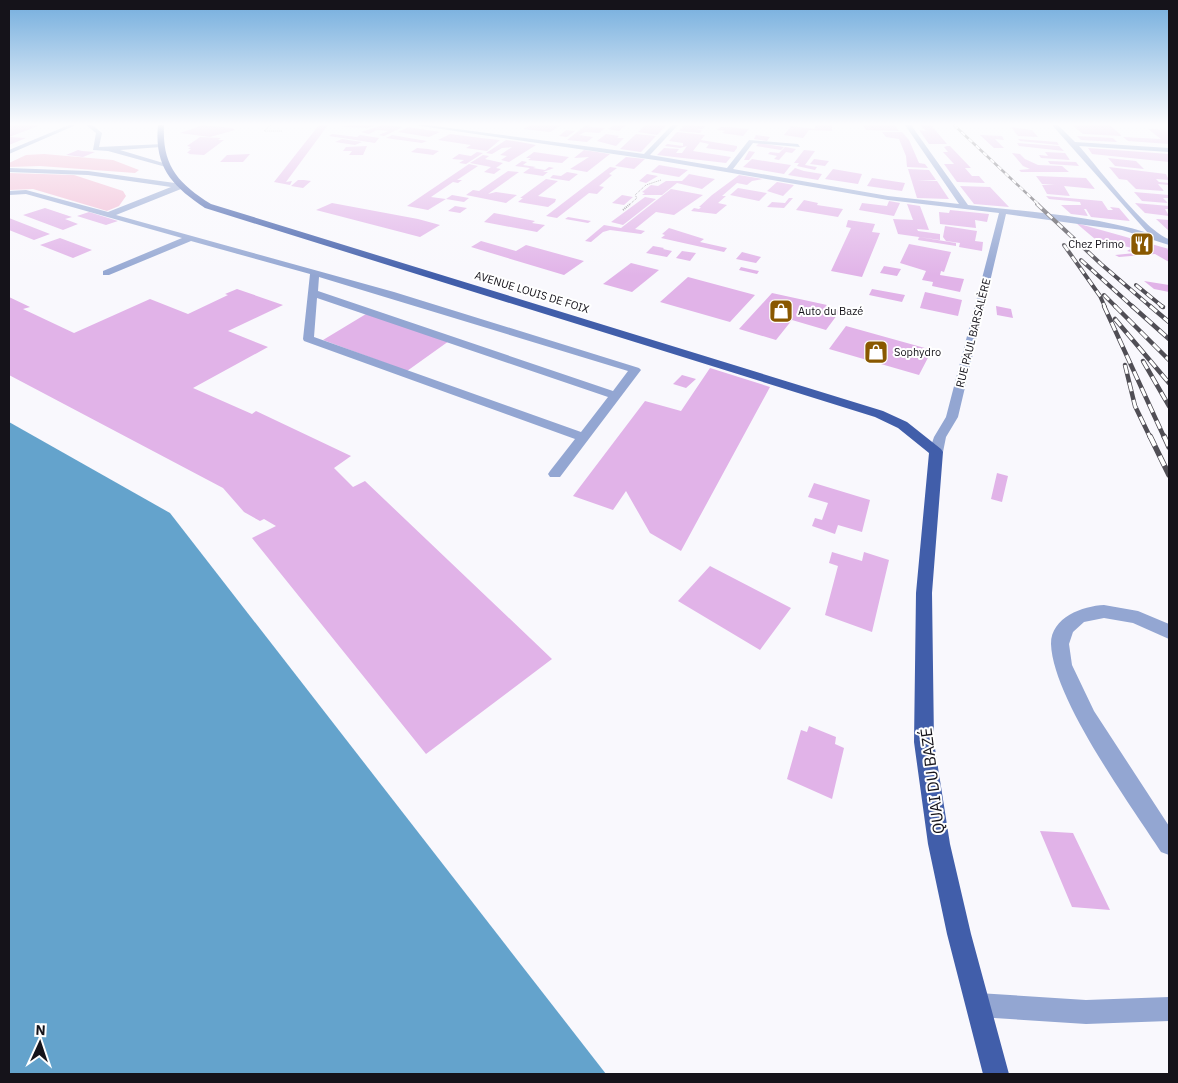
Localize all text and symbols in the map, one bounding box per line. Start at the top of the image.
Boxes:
restaurant icon: Chez Primo [1129,231,1155,257]
place label: Chez Primo [1068,237,1124,251]
street label: AVENUE LOUIS DE FOIX [473,268,591,316]
street label: RUE PAUL BARSALÈRE [953,277,993,389]
shop icon: Auto du Bazé [768,298,794,324]
place label: Auto du Bazé [798,304,863,318]
shop icon: Sophydro [863,339,889,365]
place label: Sophydro [894,345,941,359]
street label: QUAI DU BAZÉ [915,727,948,835]
north arrow [15,1018,65,1068]
text: N [35,1021,46,1039]

